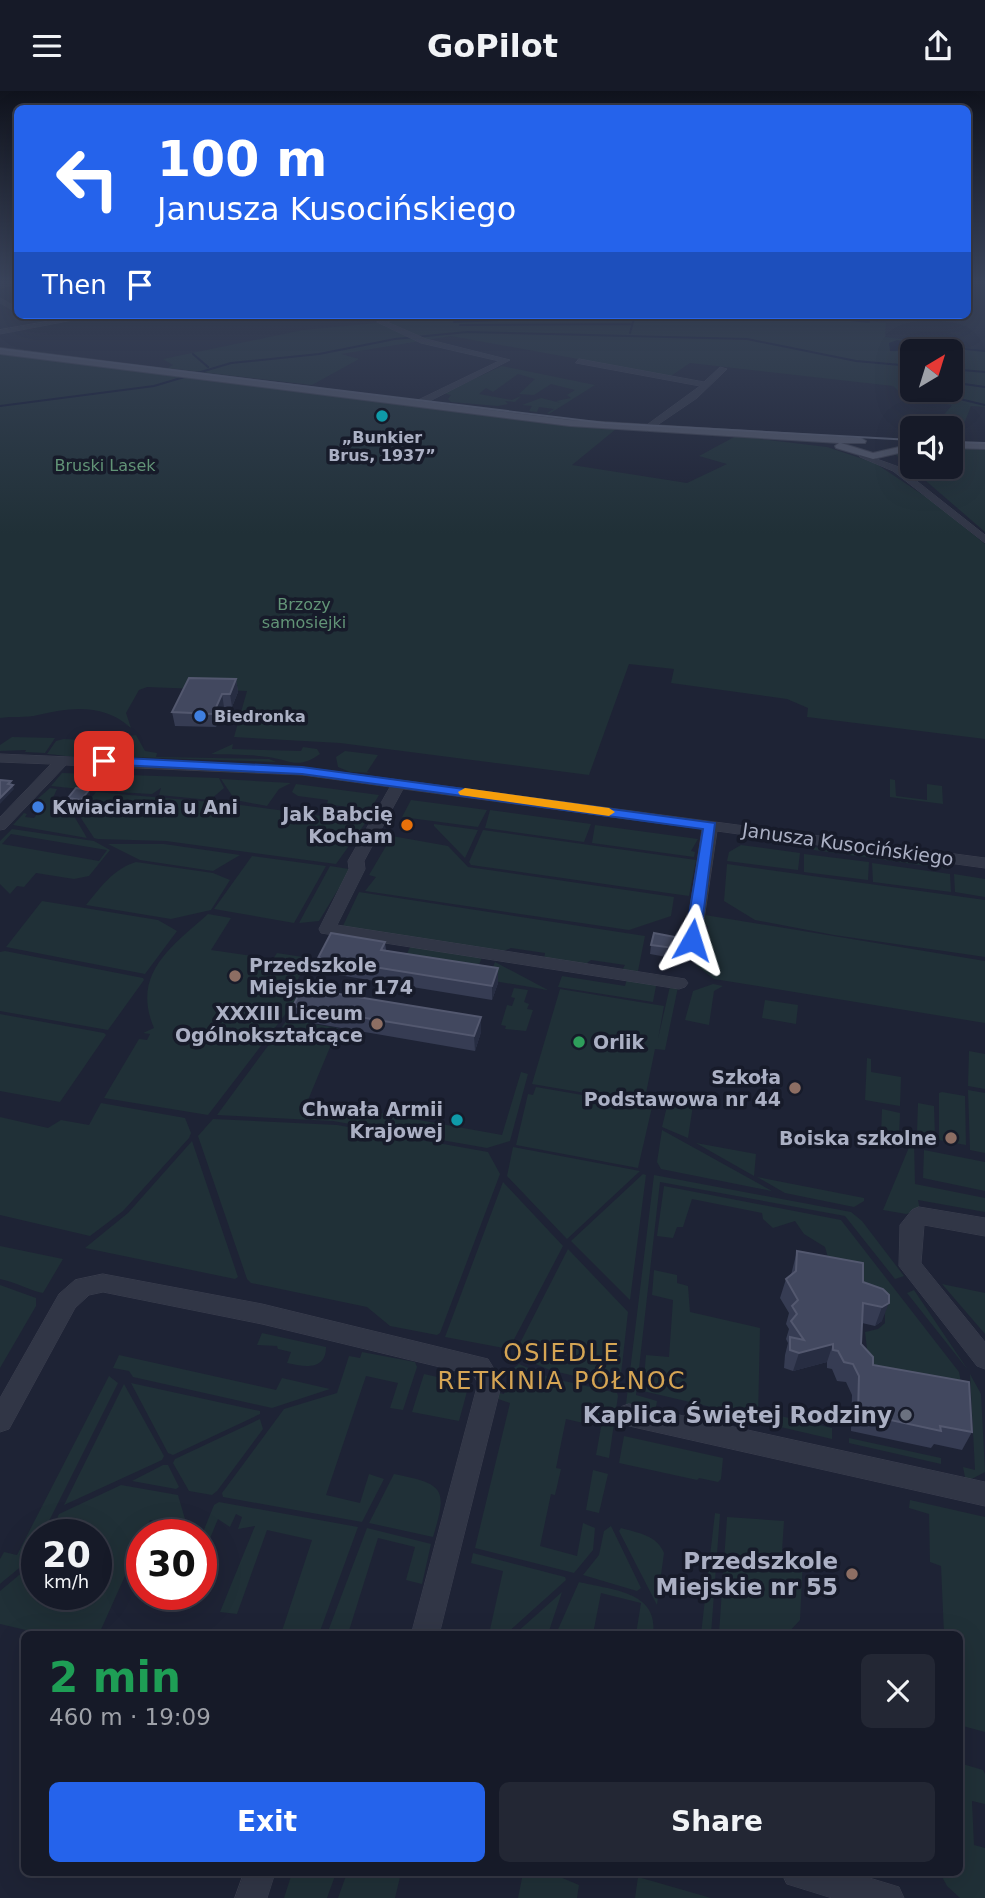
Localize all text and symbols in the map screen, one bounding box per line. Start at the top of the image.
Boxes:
icon: menu [28,27,66,65]
text: GoPilot [427,27,558,65]
icon: share [919,27,957,65]
text: 100 m [157,131,327,188]
icon: left [42,133,133,224]
text: Janusza Kusocińskiego [157,190,516,228]
icon: arrive [121,266,159,304]
text: Then [42,270,107,300]
north arrow [900,339,962,403]
map controls [900,339,963,479]
marker: „Bunkier Brus, 1937” [374,408,390,424]
button: sound [900,416,963,479]
place label: „Bunkier Brus, 1937” [328,428,436,465]
park label: Bruski Lasek [55,456,156,475]
park label: Brzozy samosiejki [262,595,346,632]
place label: Biedronka [214,707,306,726]
marker: Biedronka [192,708,208,724]
pin [74,731,134,791]
icon: arrive [85,742,123,780]
place label: Kwiaciarnia u Ani [52,796,238,818]
marker: Kwiaciarnia u Ani [30,799,46,815]
place label: Jak Babcię Kocham [280,803,393,847]
marker: Jak Babcię Kocham [399,817,415,833]
street label: Janusza Kusocińskiego [740,818,955,870]
position arrow [655,903,729,977]
place label: Przedszkole Miejskie nr 174 [249,954,413,998]
marker: Przedszkole Miejskie nr 174 [227,968,243,984]
place label: XXXIII Liceum Ogólnokształcące [175,1002,363,1046]
marker: XXXIII Liceum Ogólnokształcące [369,1016,385,1032]
place label: Orlik [593,1031,645,1053]
marker: Orlik [571,1034,587,1050]
place label: Szkoła Podstawowa nr 44 [584,1066,781,1110]
marker: Szkoła Podstawowa nr 44 [787,1080,803,1096]
place label: Chwała Armii Krajowej [302,1098,443,1142]
marker: Chwała Armii Krajowej [449,1112,465,1128]
place label: Boiska szkolne [779,1127,937,1149]
marker: Boiska szkolne [943,1130,959,1146]
district label: OSIEDLE RETKINIA PÓŁNOC [438,1339,686,1395]
place label: Kaplica Świętej Rodziny [583,1401,892,1428]
marker: Kaplica Świętej Rodziny [898,1407,914,1423]
speed limit sign: 30 [126,1519,217,1610]
text: 20 [42,1535,91,1575]
place label: Przedszkole Miejskie nr 55 [656,1548,838,1600]
marker: Przedszkole Miejskie nr 55 [844,1566,860,1582]
text: km/h [44,1571,89,1592]
text: 2 min [49,1653,181,1702]
button: close [861,1654,935,1728]
text: 460 m · 19:09 [49,1704,211,1730]
button: Exit [49,1782,485,1862]
button: Share [499,1782,935,1862]

